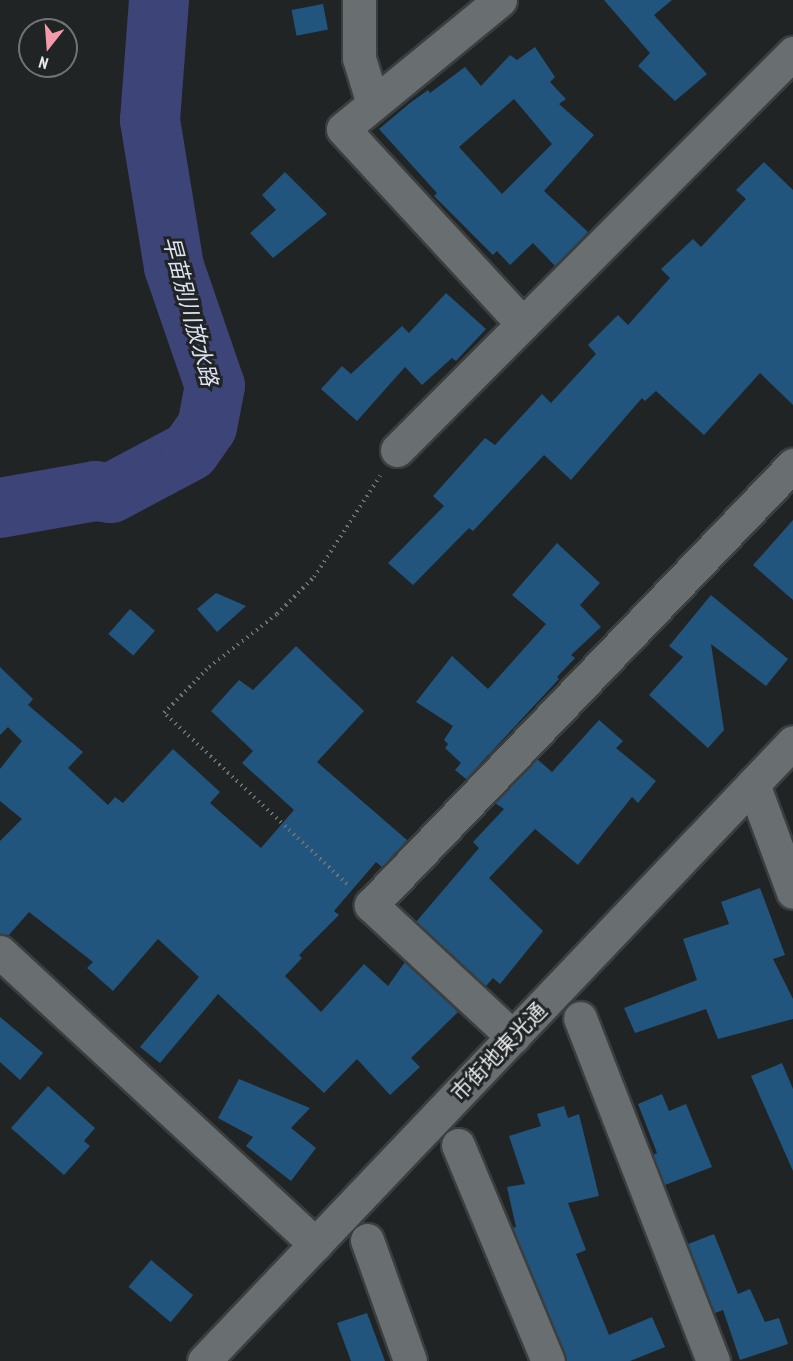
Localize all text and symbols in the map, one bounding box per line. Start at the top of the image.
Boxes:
north arrow [18,18,78,78]
text: N [36,52,50,74]
water label: 早苗別川放水路 [157,233,223,389]
street label: 市街地東光通 [446,998,552,1106]

